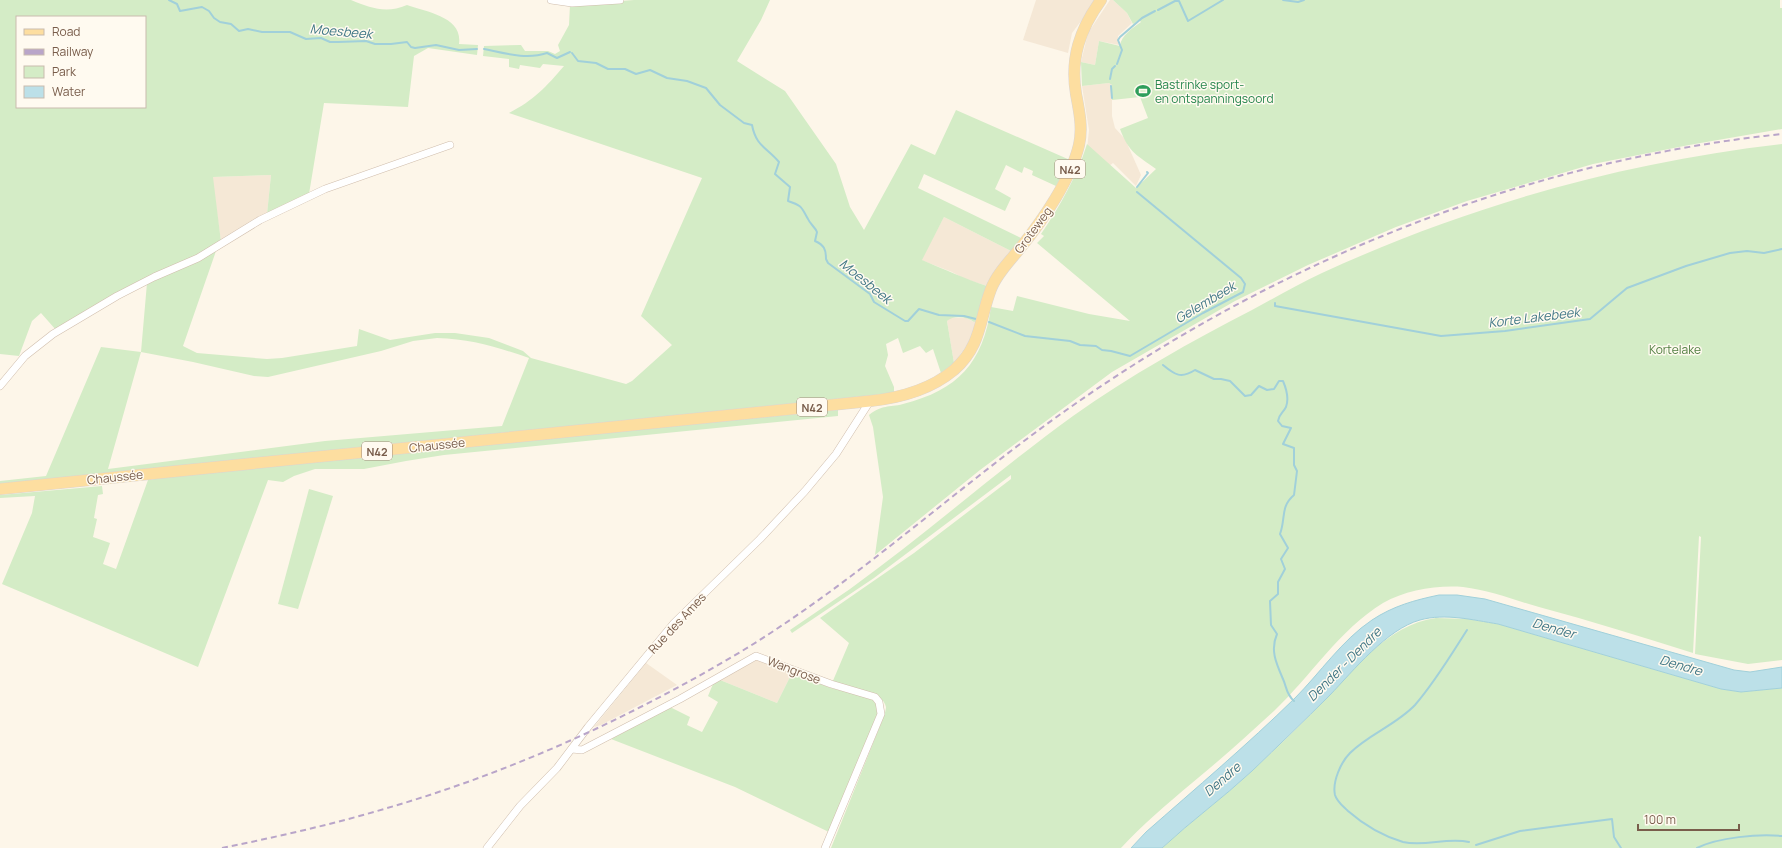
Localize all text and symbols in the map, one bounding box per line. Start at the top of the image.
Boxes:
legend [16,16,146,108]
water label: Moesbeek [309,19,375,43]
text: Road [52,23,80,40]
text: Railway [52,43,94,60]
text: Park [52,63,77,80]
place label: Bastrinke sport- en ontspanningsoord [1155,76,1274,107]
sports icon: Bastrinke sport- en ontspanningsoord [1134,82,1152,100]
text: Water [52,83,86,100]
road number: N42 [1055,160,1085,178]
street label: Groteweg [1010,203,1056,257]
water label: Moesbeek [836,254,898,309]
water label: Gelembeek [1171,276,1241,327]
water label: Korte Lakebeek [1487,302,1583,332]
park label: Kortelake [1649,341,1701,358]
road number: N42 [797,398,827,416]
street label: Chaussée [408,434,466,456]
road number: N42 [362,442,392,460]
street label: Chaussée [86,466,144,488]
street label: Rue des Ames [644,589,710,657]
water label: Dender [1530,613,1580,643]
water label: Dender - Dendre [1303,622,1386,705]
water label: Dendre [1658,650,1706,680]
street label: Wangrose [765,652,823,688]
water label: Dendre [1200,757,1245,800]
scale bar [1638,806,1739,832]
text: 100 m [1644,811,1676,828]

